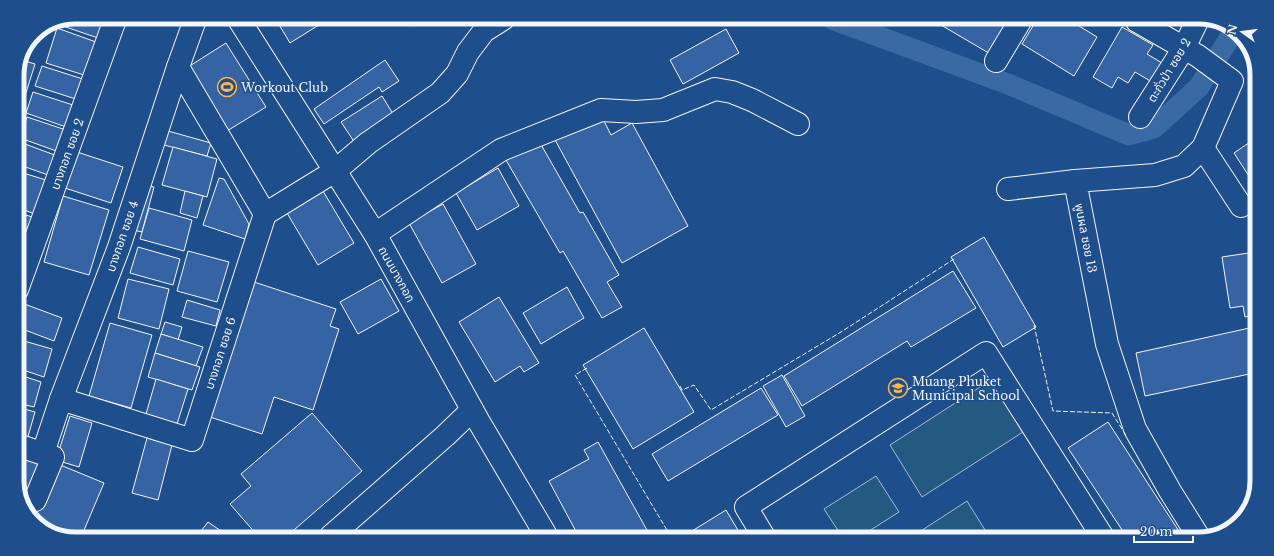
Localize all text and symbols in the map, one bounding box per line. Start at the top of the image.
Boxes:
north arrow [1222,12,1262,52]
text: N [1224,22,1240,36]
street label: ตะกั่วป่า ซอย 2 [1144,35,1194,105]
sports icon: Workout Club [216,76,238,98]
place label: Workout Club [240,80,328,95]
street label: บางกอก ซอย 2 [47,116,87,192]
street label: บางกอก ซอย 4 [103,198,141,274]
street label: พูนผล ซอย 13 [1072,202,1100,274]
street label: ถนนบางกอก [375,243,419,305]
street label: บางกอก ซอย 6 [201,315,239,391]
place label: Muang Phuket Municipal School [912,374,1020,403]
school or university icon: Muang Phuket Municipal School [887,377,909,399]
scale bar [1134,518,1193,544]
text: 20 m [1140,524,1172,539]

